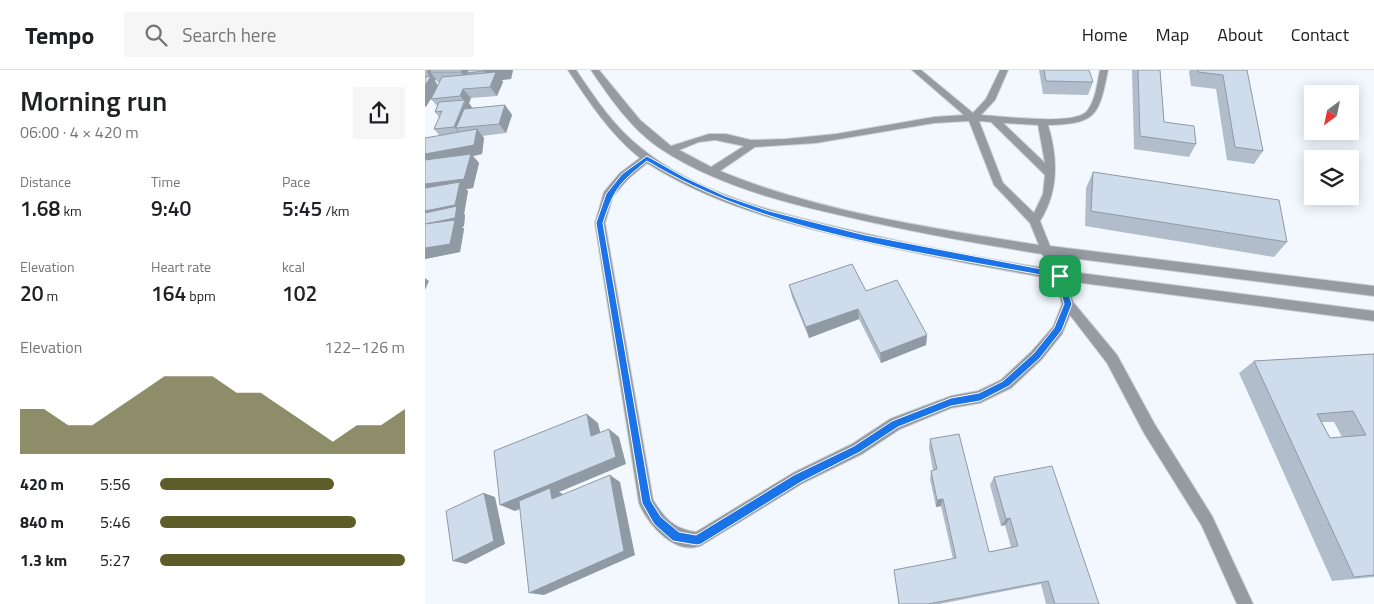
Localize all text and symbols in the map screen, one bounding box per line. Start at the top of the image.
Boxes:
search box [124,12,474,57]
text: Tempo [25,17,94,53]
text: Search here [182,20,276,49]
icon: search [142,21,170,49]
text: Home [1082,21,1128,48]
text: Map [1156,21,1189,48]
text: About [1217,21,1263,48]
text: Contact [1291,21,1349,48]
text: Morning run [20,79,167,122]
north arrow [1304,85,1359,140]
map controls [1304,85,1359,205]
button: share [353,87,405,139]
text: 06:00 · 4 × 420 m [20,120,139,144]
button: layers [1304,150,1359,205]
text: Distance [20,171,71,192]
text: Time [151,171,180,192]
text: Pace [282,171,310,192]
text: 1.68 [20,192,60,224]
text: 9:40 [151,192,191,224]
text: 5:45 [282,192,322,224]
text: km [60,200,82,221]
text: /km [322,200,350,221]
pin [1039,255,1081,297]
text: Elevation [20,256,74,277]
text: Heart rate [151,256,211,277]
text: kcal [282,256,305,277]
icon: arrive [1046,262,1074,290]
text: 20 [20,277,44,309]
text: 164 [151,277,186,309]
text: 102 [282,277,317,309]
text: m [44,285,58,306]
text: bpm [186,285,216,306]
text: Elevation [20,335,82,359]
text: 122–126 m [324,335,405,359]
text: 420 m [20,472,64,496]
text: 5:56 [100,472,130,496]
text: 840 m [20,510,64,534]
text: 5:46 [100,510,130,534]
text: 1.3 km [20,548,67,572]
text: 5:27 [100,548,130,572]

